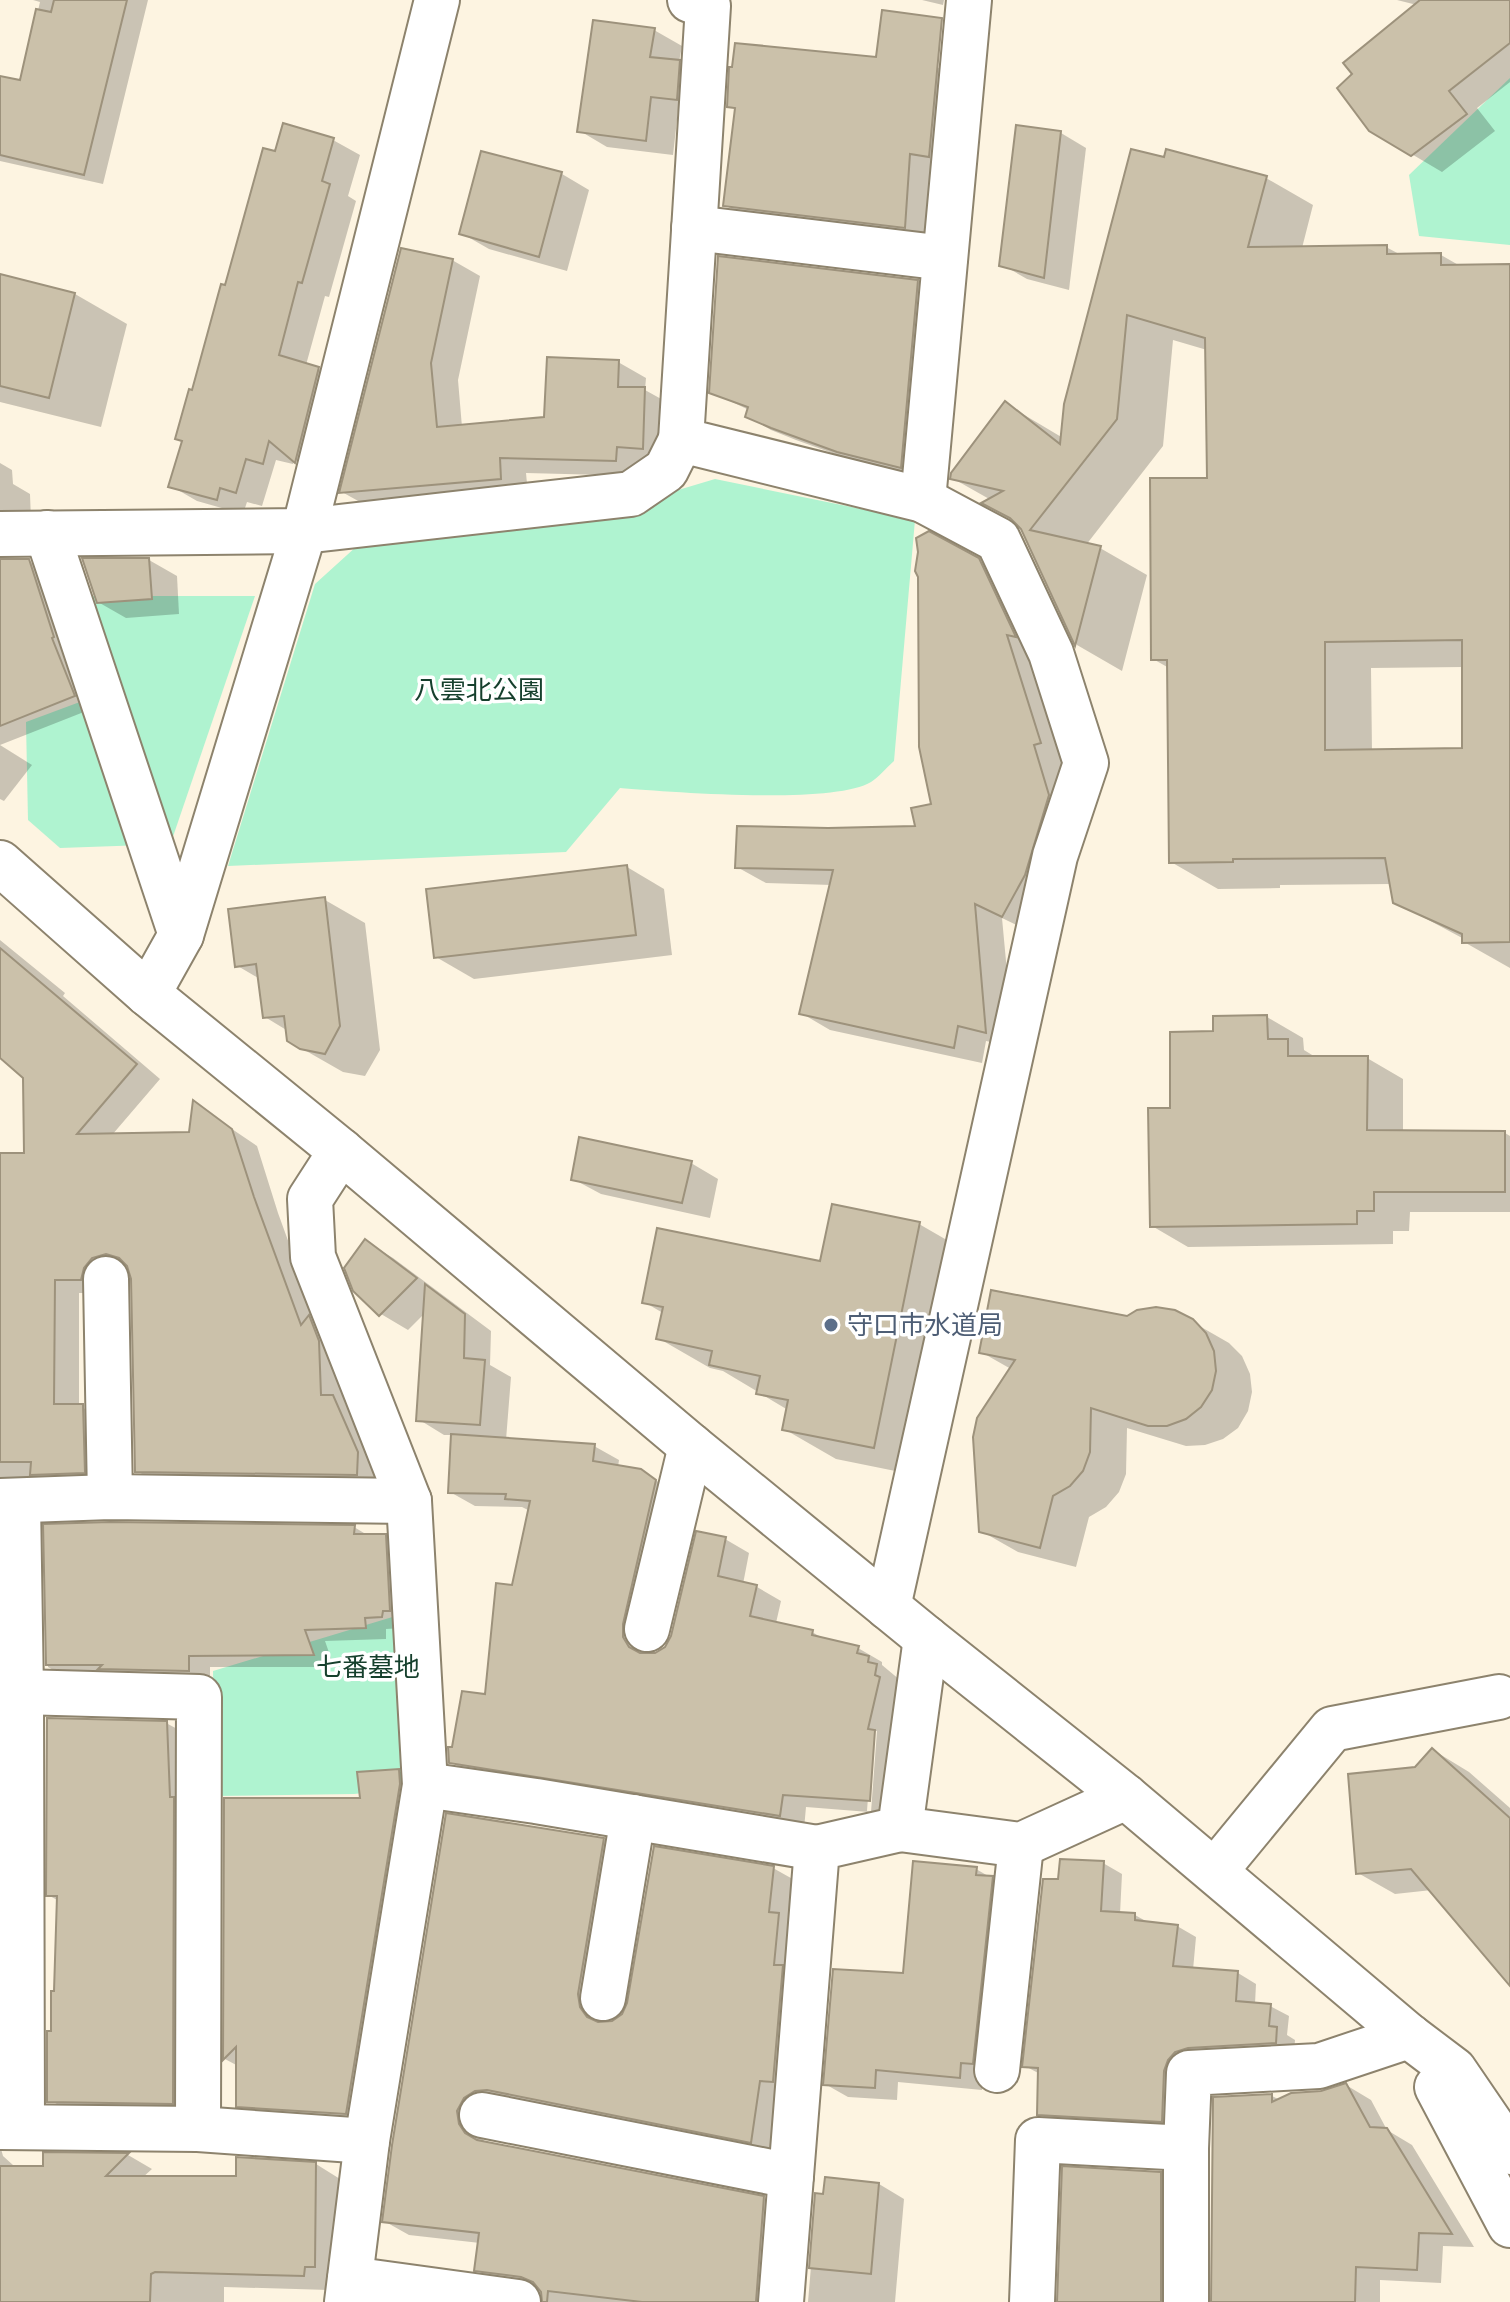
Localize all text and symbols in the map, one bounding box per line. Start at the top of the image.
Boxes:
park label: 八雲北公園 [414,674,544,706]
place label: 守口市水道局 [847,1309,1003,1341]
marker: 守口市水道局 [822,1316,840,1334]
park label: 七番墓地 [316,1651,420,1683]

